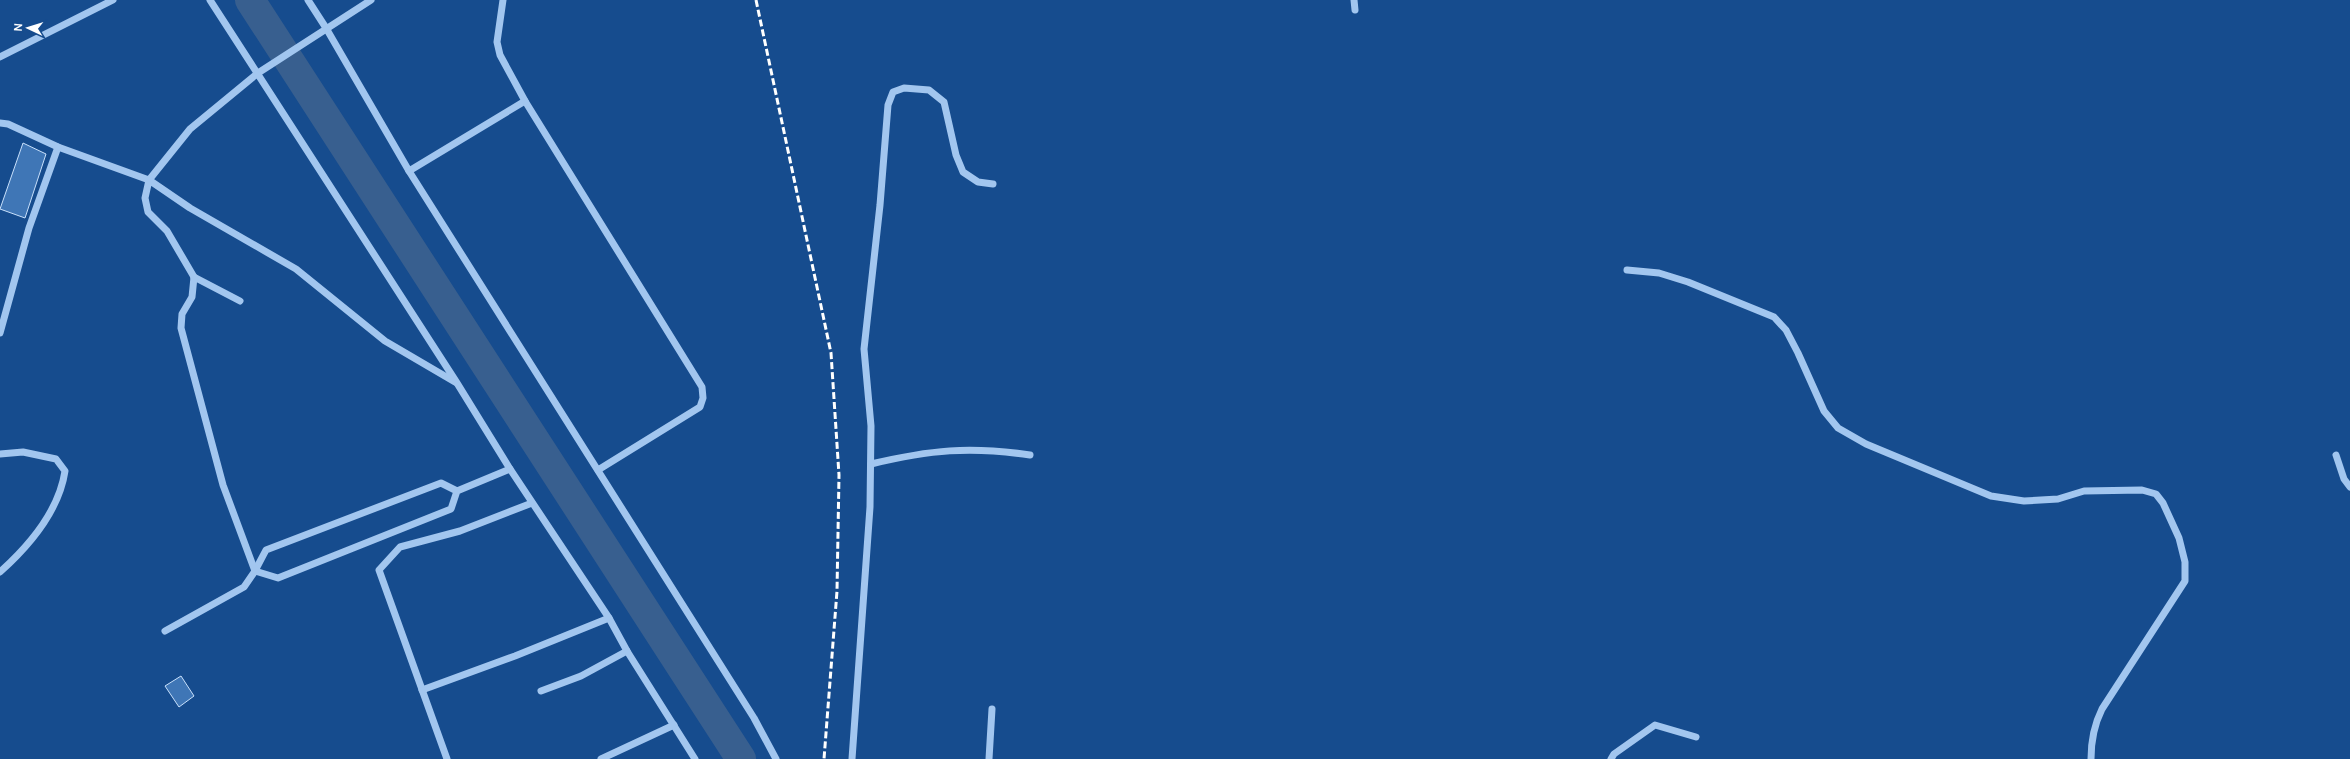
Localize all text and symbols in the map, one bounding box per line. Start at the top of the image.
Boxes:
north arrow [8,8,48,48]
text: N [10,23,25,32]

